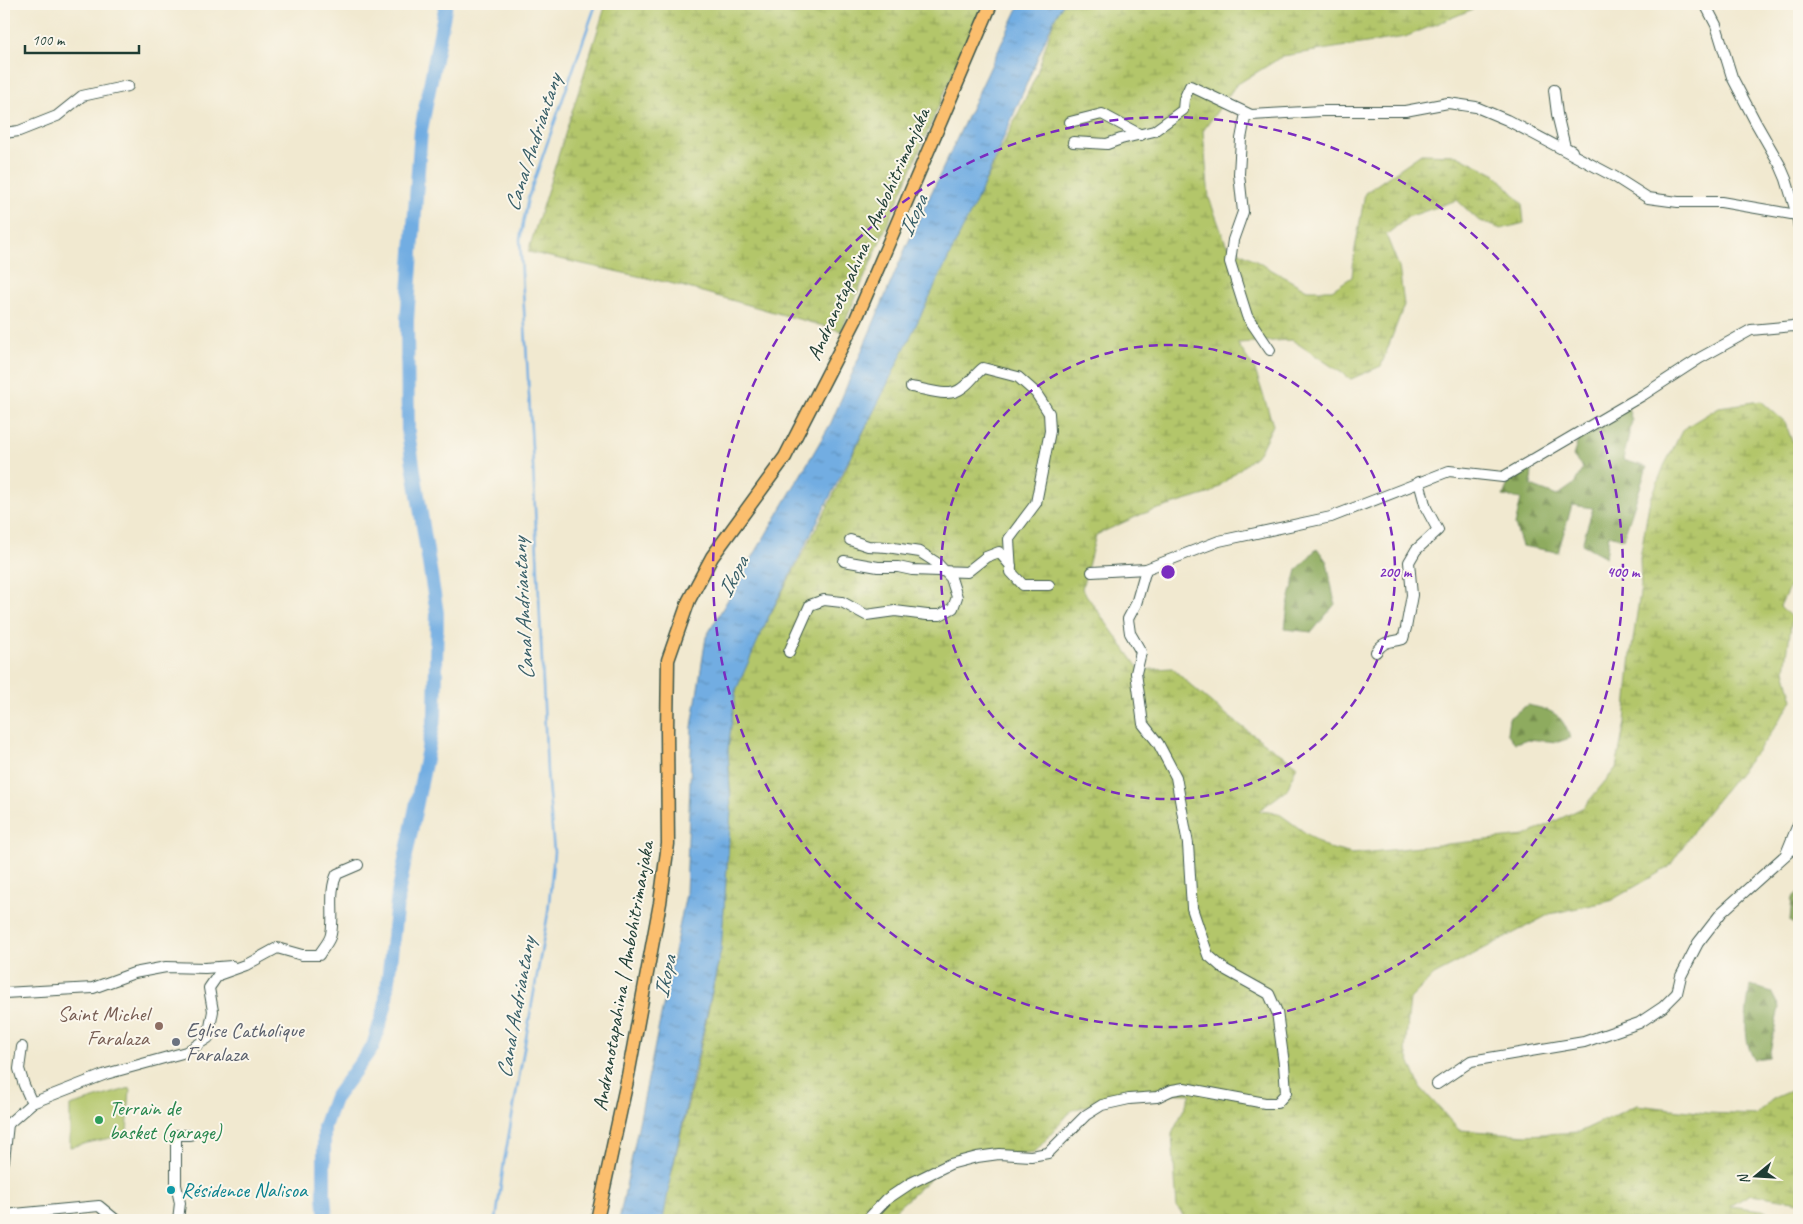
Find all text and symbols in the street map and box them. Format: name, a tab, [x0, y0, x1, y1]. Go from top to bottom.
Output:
scale bar	[25, 22, 139, 54]
text: 100 m	[32, 31, 66, 50]
water label: Canal Andriantany	[498, 68, 569, 215]
street label: Andranotapahina | Ambohitrimanjaka	[801, 102, 936, 364]
water label: Ikopa	[892, 189, 935, 241]
water label: Canal Andriantany	[505, 534, 541, 681]
water label: Ikopa	[711, 550, 756, 602]
centre of rings	[1159, 563, 1177, 581]
text: 200 m	[1379, 563, 1413, 582]
text: 400 m	[1607, 563, 1641, 582]
street label: Andranotapahina | Ambohitrimanjaka	[586, 837, 660, 1113]
water label: Canal Andriantany	[490, 932, 543, 1080]
water label: Ikopa	[647, 951, 684, 1001]
place label: Saint Michel Faralaza	[57, 1001, 152, 1051]
place label: Eglise Catholique Faralaza	[186, 1017, 306, 1067]
marker: Saint Michel Faralaza	[153, 1020, 165, 1032]
marker: Eglise Catholique Faralaza	[170, 1036, 182, 1048]
place label: Terrain de basket (garage)	[109, 1095, 223, 1145]
marker: Terrain de basket (garage)	[93, 1114, 105, 1126]
north arrow	[1730, 1152, 1780, 1202]
text: N	[1734, 1171, 1754, 1187]
place label: Résidence Nalisoa	[181, 1177, 309, 1203]
marker: Résidence Nalisoa	[165, 1184, 177, 1196]

